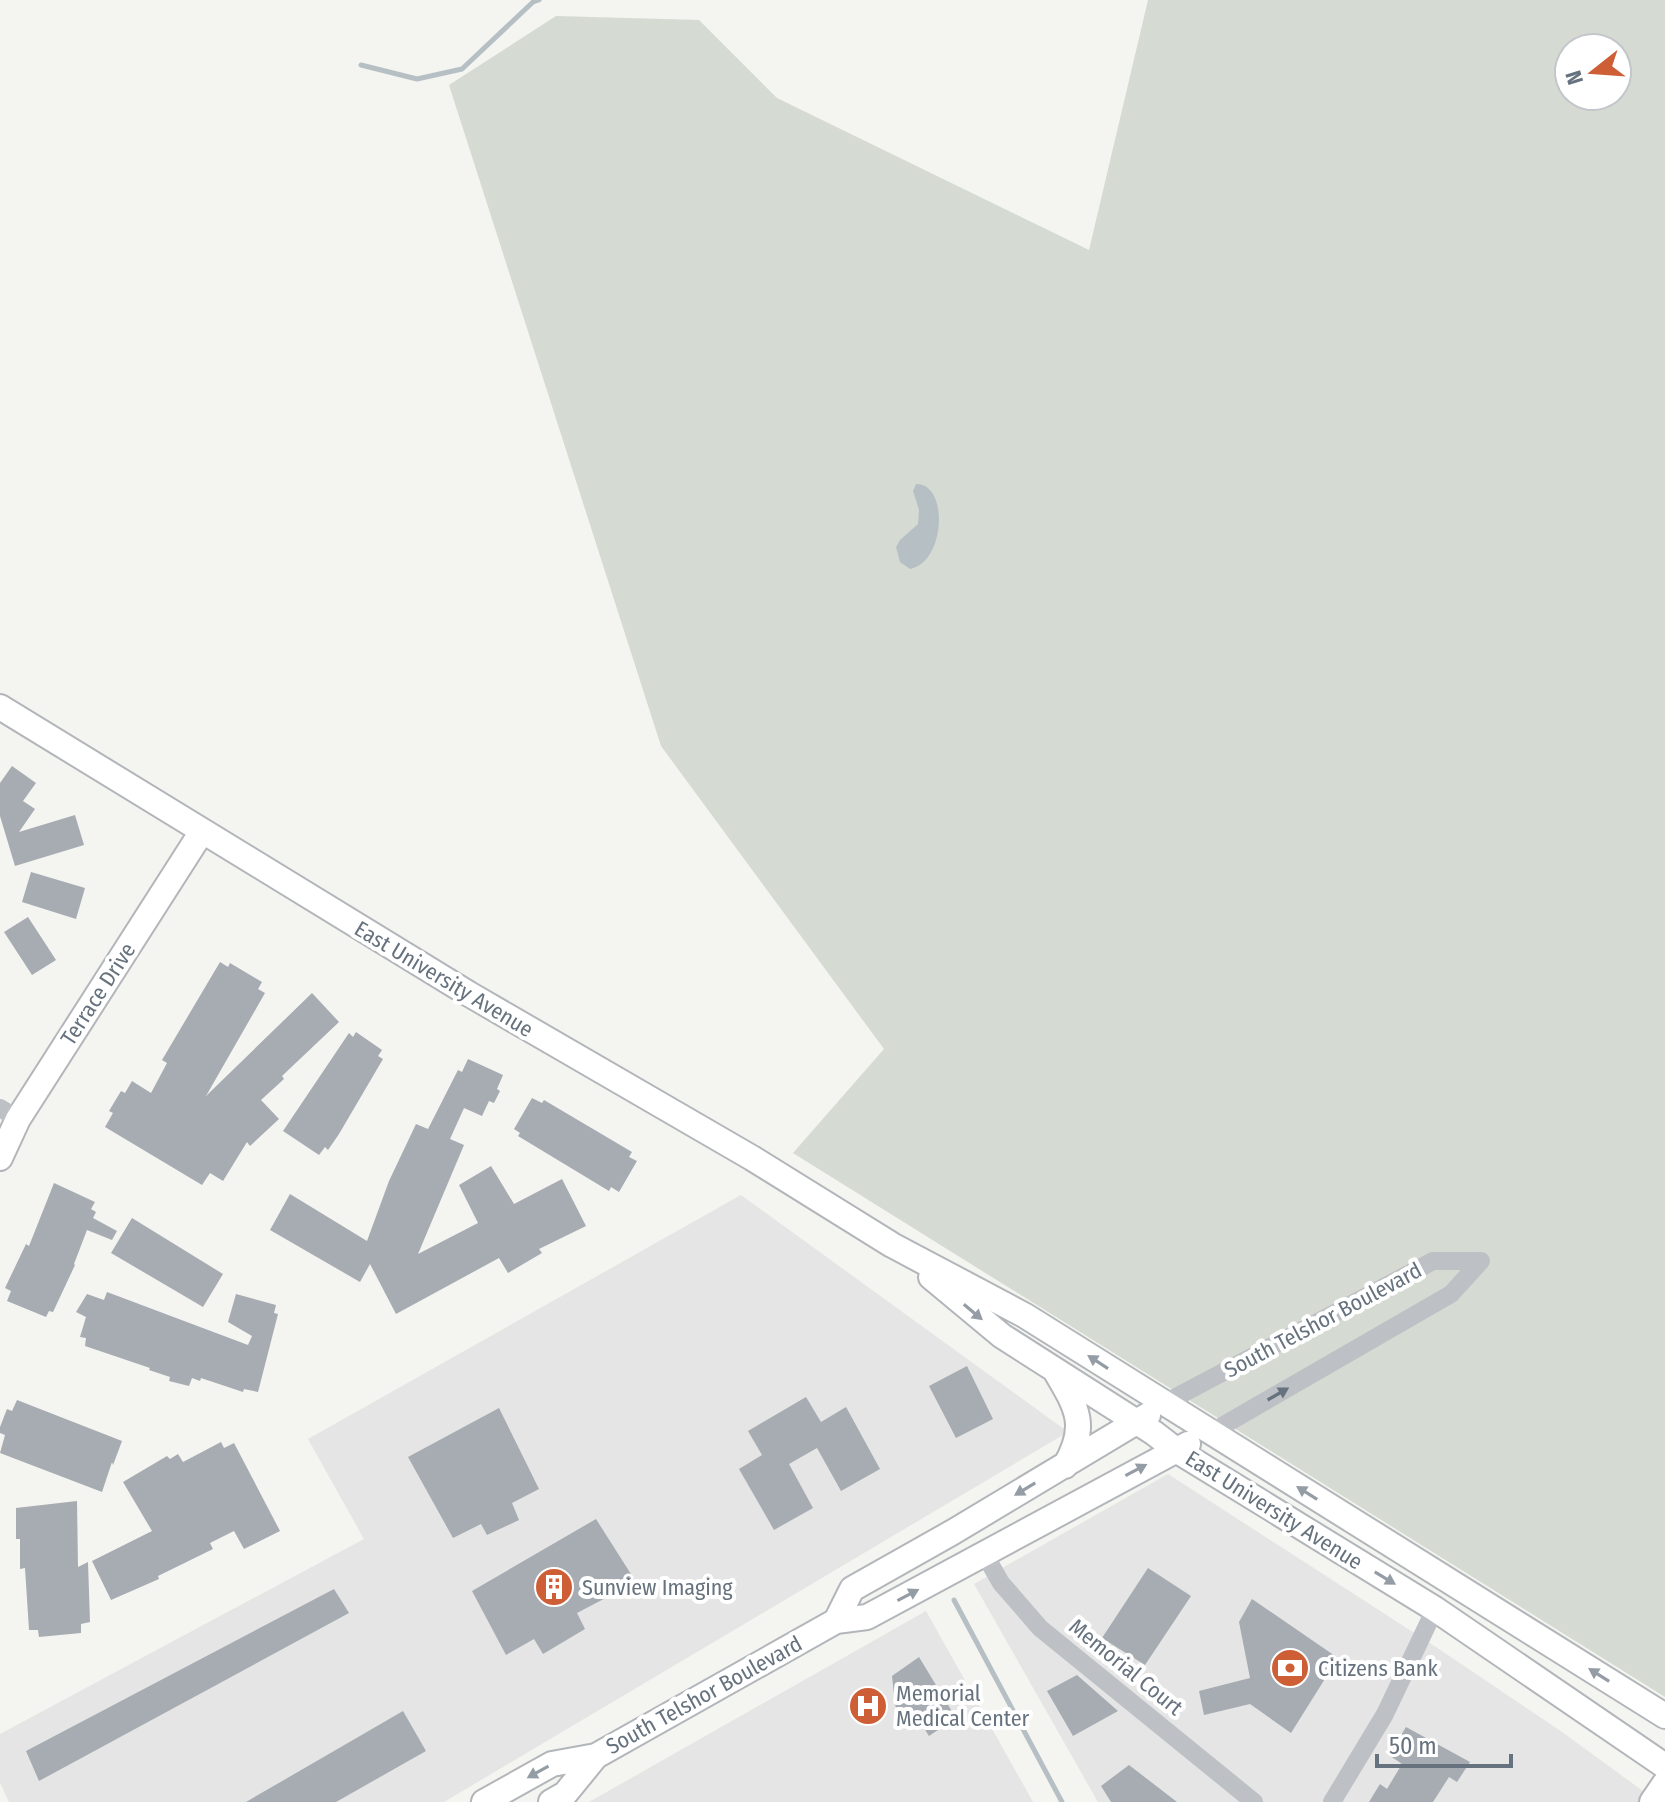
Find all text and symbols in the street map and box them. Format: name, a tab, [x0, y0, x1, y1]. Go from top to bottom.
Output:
north arrow	[1553, 32, 1633, 112]
text: N	[1560, 67, 1589, 88]
street label: East University Avenue	[350, 915, 538, 1043]
street label: Terrace Drive	[55, 938, 141, 1050]
street label: South Telshor Boulevard	[1220, 1257, 1426, 1383]
one-way arrow	[963, 1303, 983, 1320]
one-way arrow	[1087, 1355, 1108, 1370]
one-way arrow	[1267, 1387, 1289, 1401]
street label: East University Avenue	[1181, 1445, 1367, 1575]
one-way arrow	[1125, 1464, 1147, 1478]
one-way arrow	[1014, 1482, 1036, 1496]
one-way arrow	[1296, 1486, 1318, 1500]
building icon: Sunview Imaging	[533, 1566, 575, 1608]
one-way arrow	[1374, 1571, 1396, 1585]
place label: Sunview Imaging	[582, 1574, 733, 1601]
one-way arrow	[897, 1589, 919, 1603]
street label: Memorial Court	[1064, 1613, 1189, 1722]
street label: South Telshor Boulevard	[601, 1630, 807, 1760]
bank icon: Citizens Bank	[1269, 1647, 1311, 1689]
place label: Citizens Bank	[1318, 1655, 1438, 1682]
one-way arrow	[1588, 1668, 1610, 1682]
place label: Memorial Medical Center	[896, 1680, 1030, 1732]
hospital icon: Memorial Medical Center	[847, 1685, 889, 1727]
scale bar	[1377, 1718, 1511, 1768]
text: 50 m	[1389, 1732, 1437, 1760]
one-way arrow	[527, 1765, 549, 1779]

